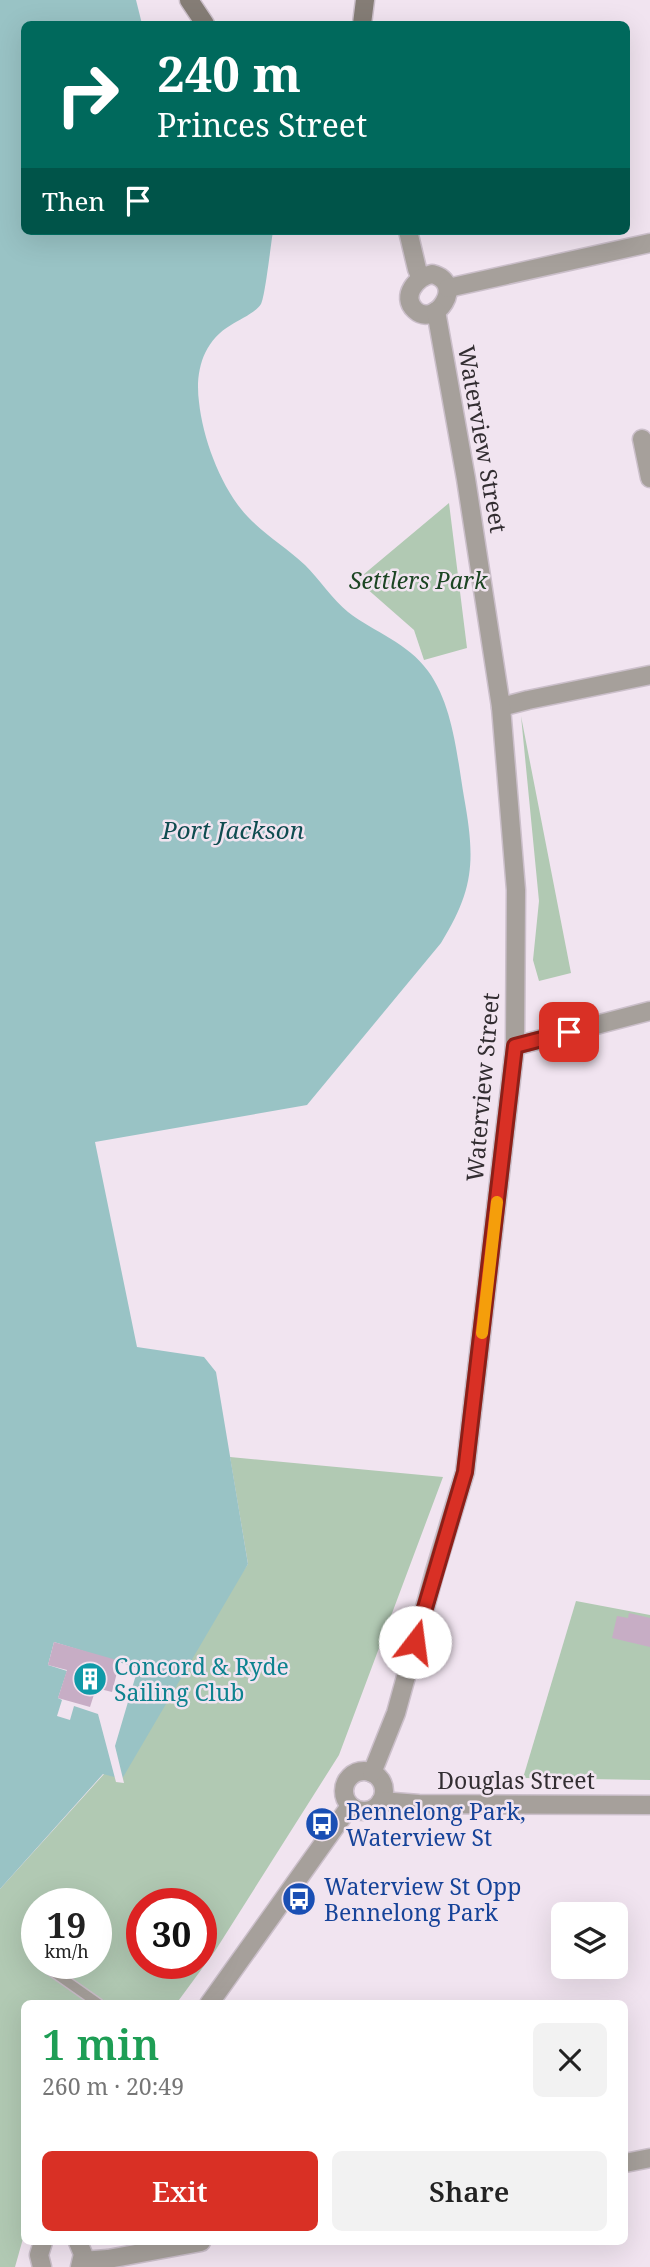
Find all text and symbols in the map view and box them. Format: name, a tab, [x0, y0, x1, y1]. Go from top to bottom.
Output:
text: 240 m	[157, 40, 301, 106]
icon: right	[42, 49, 133, 140]
text: Princes Street	[157, 103, 367, 146]
icon: arrive	[119, 182, 157, 220]
text: Then	[42, 183, 105, 219]
street label: Waterview Street	[451, 343, 515, 535]
park label: Settlers Park	[349, 564, 488, 596]
water label: Port Jackson	[161, 813, 304, 846]
street label: Waterview Street	[458, 991, 506, 1183]
pin	[539, 1002, 599, 1062]
icon: arrive	[550, 1013, 588, 1051]
position arrow	[378, 1605, 452, 1679]
place label: Concord & Ryde Sailing Club	[114, 1650, 289, 1708]
building icon: Concord & Ryde Sailing Club	[71, 1660, 109, 1698]
street label: Douglas Street	[437, 1764, 595, 1796]
place label: Bennelong Park, Waterview St	[346, 1795, 526, 1853]
bus stop icon: Bennelong Park, Waterview St	[303, 1805, 341, 1843]
place label: Waterview St Opp Bennelong Park	[324, 1870, 521, 1928]
bus stop icon: Waterview St Opp Bennelong Park	[280, 1880, 318, 1918]
speed limit sign: 30	[126, 1888, 217, 1979]
text: 19	[47, 1901, 86, 1948]
map controls	[551, 1902, 628, 1979]
button: layers	[551, 1902, 628, 1979]
text: km/h	[44, 1939, 89, 1963]
text: 1 min	[42, 2015, 159, 2072]
button: close	[533, 2023, 607, 2097]
text: 260 m · 20:49	[42, 2070, 184, 2102]
button: Exit	[42, 2151, 318, 2231]
button: Share	[332, 2151, 607, 2231]

